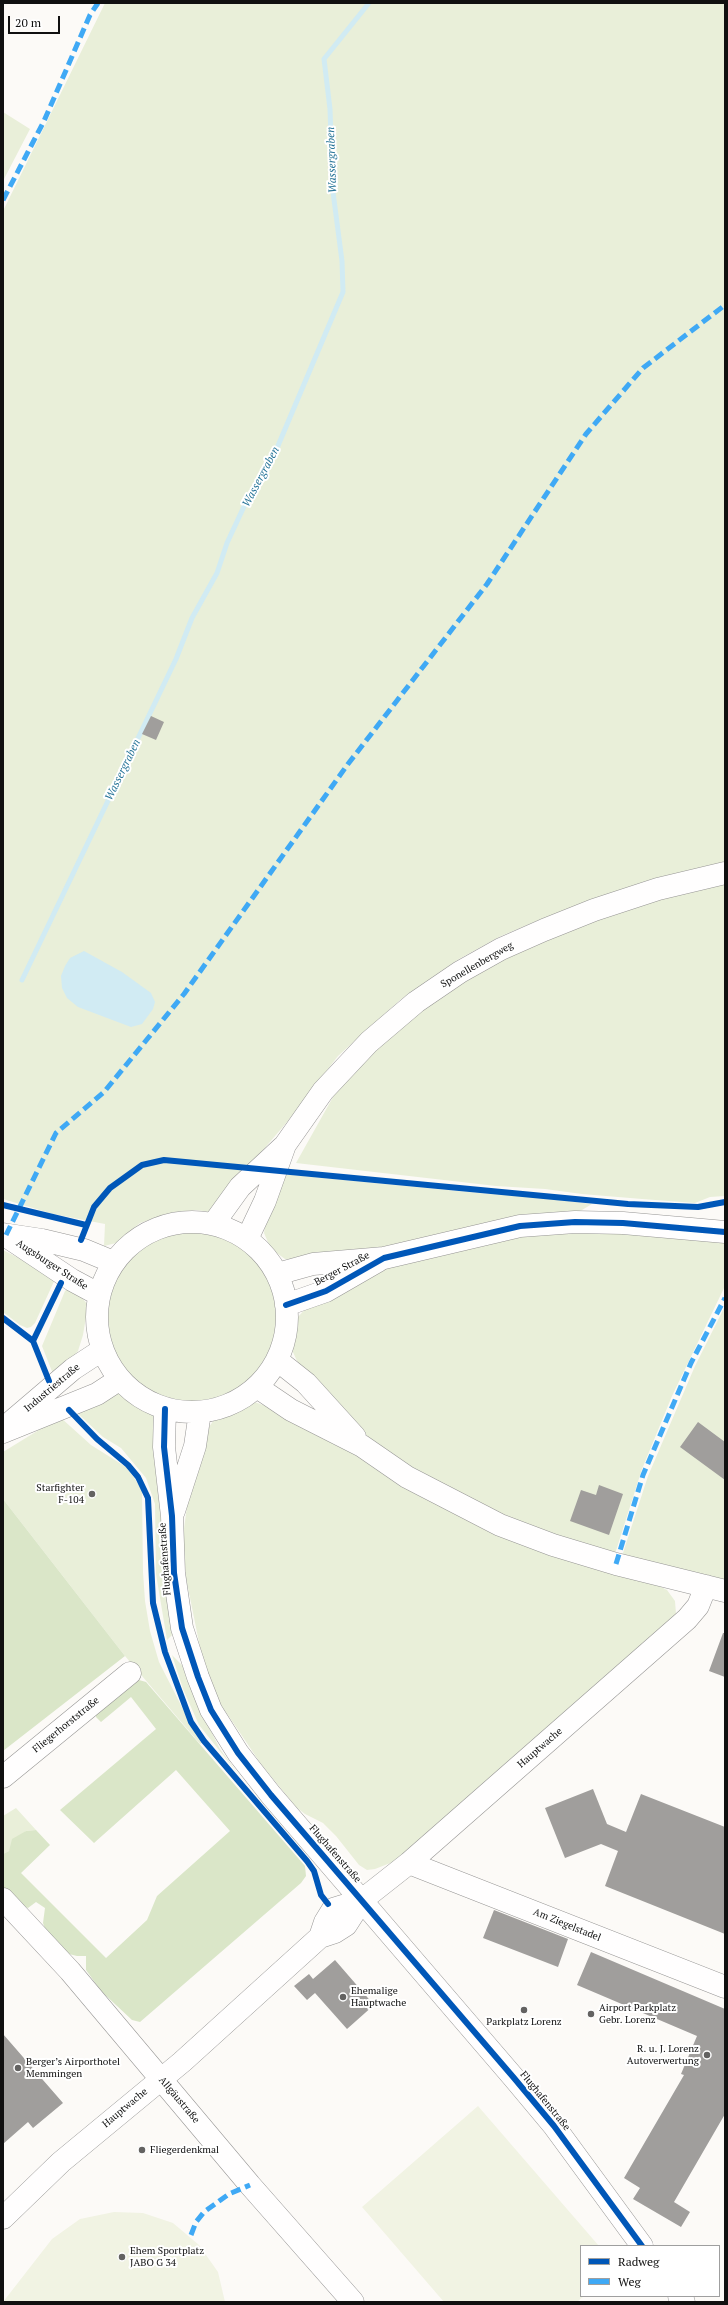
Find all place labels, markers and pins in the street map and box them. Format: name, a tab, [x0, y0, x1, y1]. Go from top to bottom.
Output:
place label: Starfighter F-104	[36, 1482, 84, 1506]
marker: Starfighter F-104	[87, 1489, 97, 1499]
place label: Ehemalige Hauptwache	[351, 1985, 406, 2008]
marker: Ehemalige Hauptwache	[338, 1992, 348, 2002]
place label: Airport Parkplatz Gebr. Lorenz	[599, 2002, 676, 2026]
marker: Parkplatz Lorenz	[519, 2005, 529, 2015]
marker: Airport Parkplatz Gebr. Lorenz	[586, 2009, 596, 2019]
place label: Parkplatz Lorenz	[486, 2016, 562, 2028]
place label: R. u. J. Lorenz Autoverwertung	[627, 2043, 699, 2066]
marker: R. u. J. Lorenz Autoverwertung	[702, 2050, 712, 2060]
place label: Berger’s Airporthotel Memmingen	[26, 2056, 120, 2080]
marker: Berger’s Airporthotel Memmingen	[13, 2063, 23, 2073]
place label: Fliegerdenkmal	[150, 2144, 219, 2156]
marker: Fliegerdenkmal	[137, 2145, 147, 2155]
place label: Ehem Sportplatz JABO G 34	[130, 2245, 204, 2268]
marker: Ehem Sportplatz JABO G 34	[117, 2252, 127, 2262]

